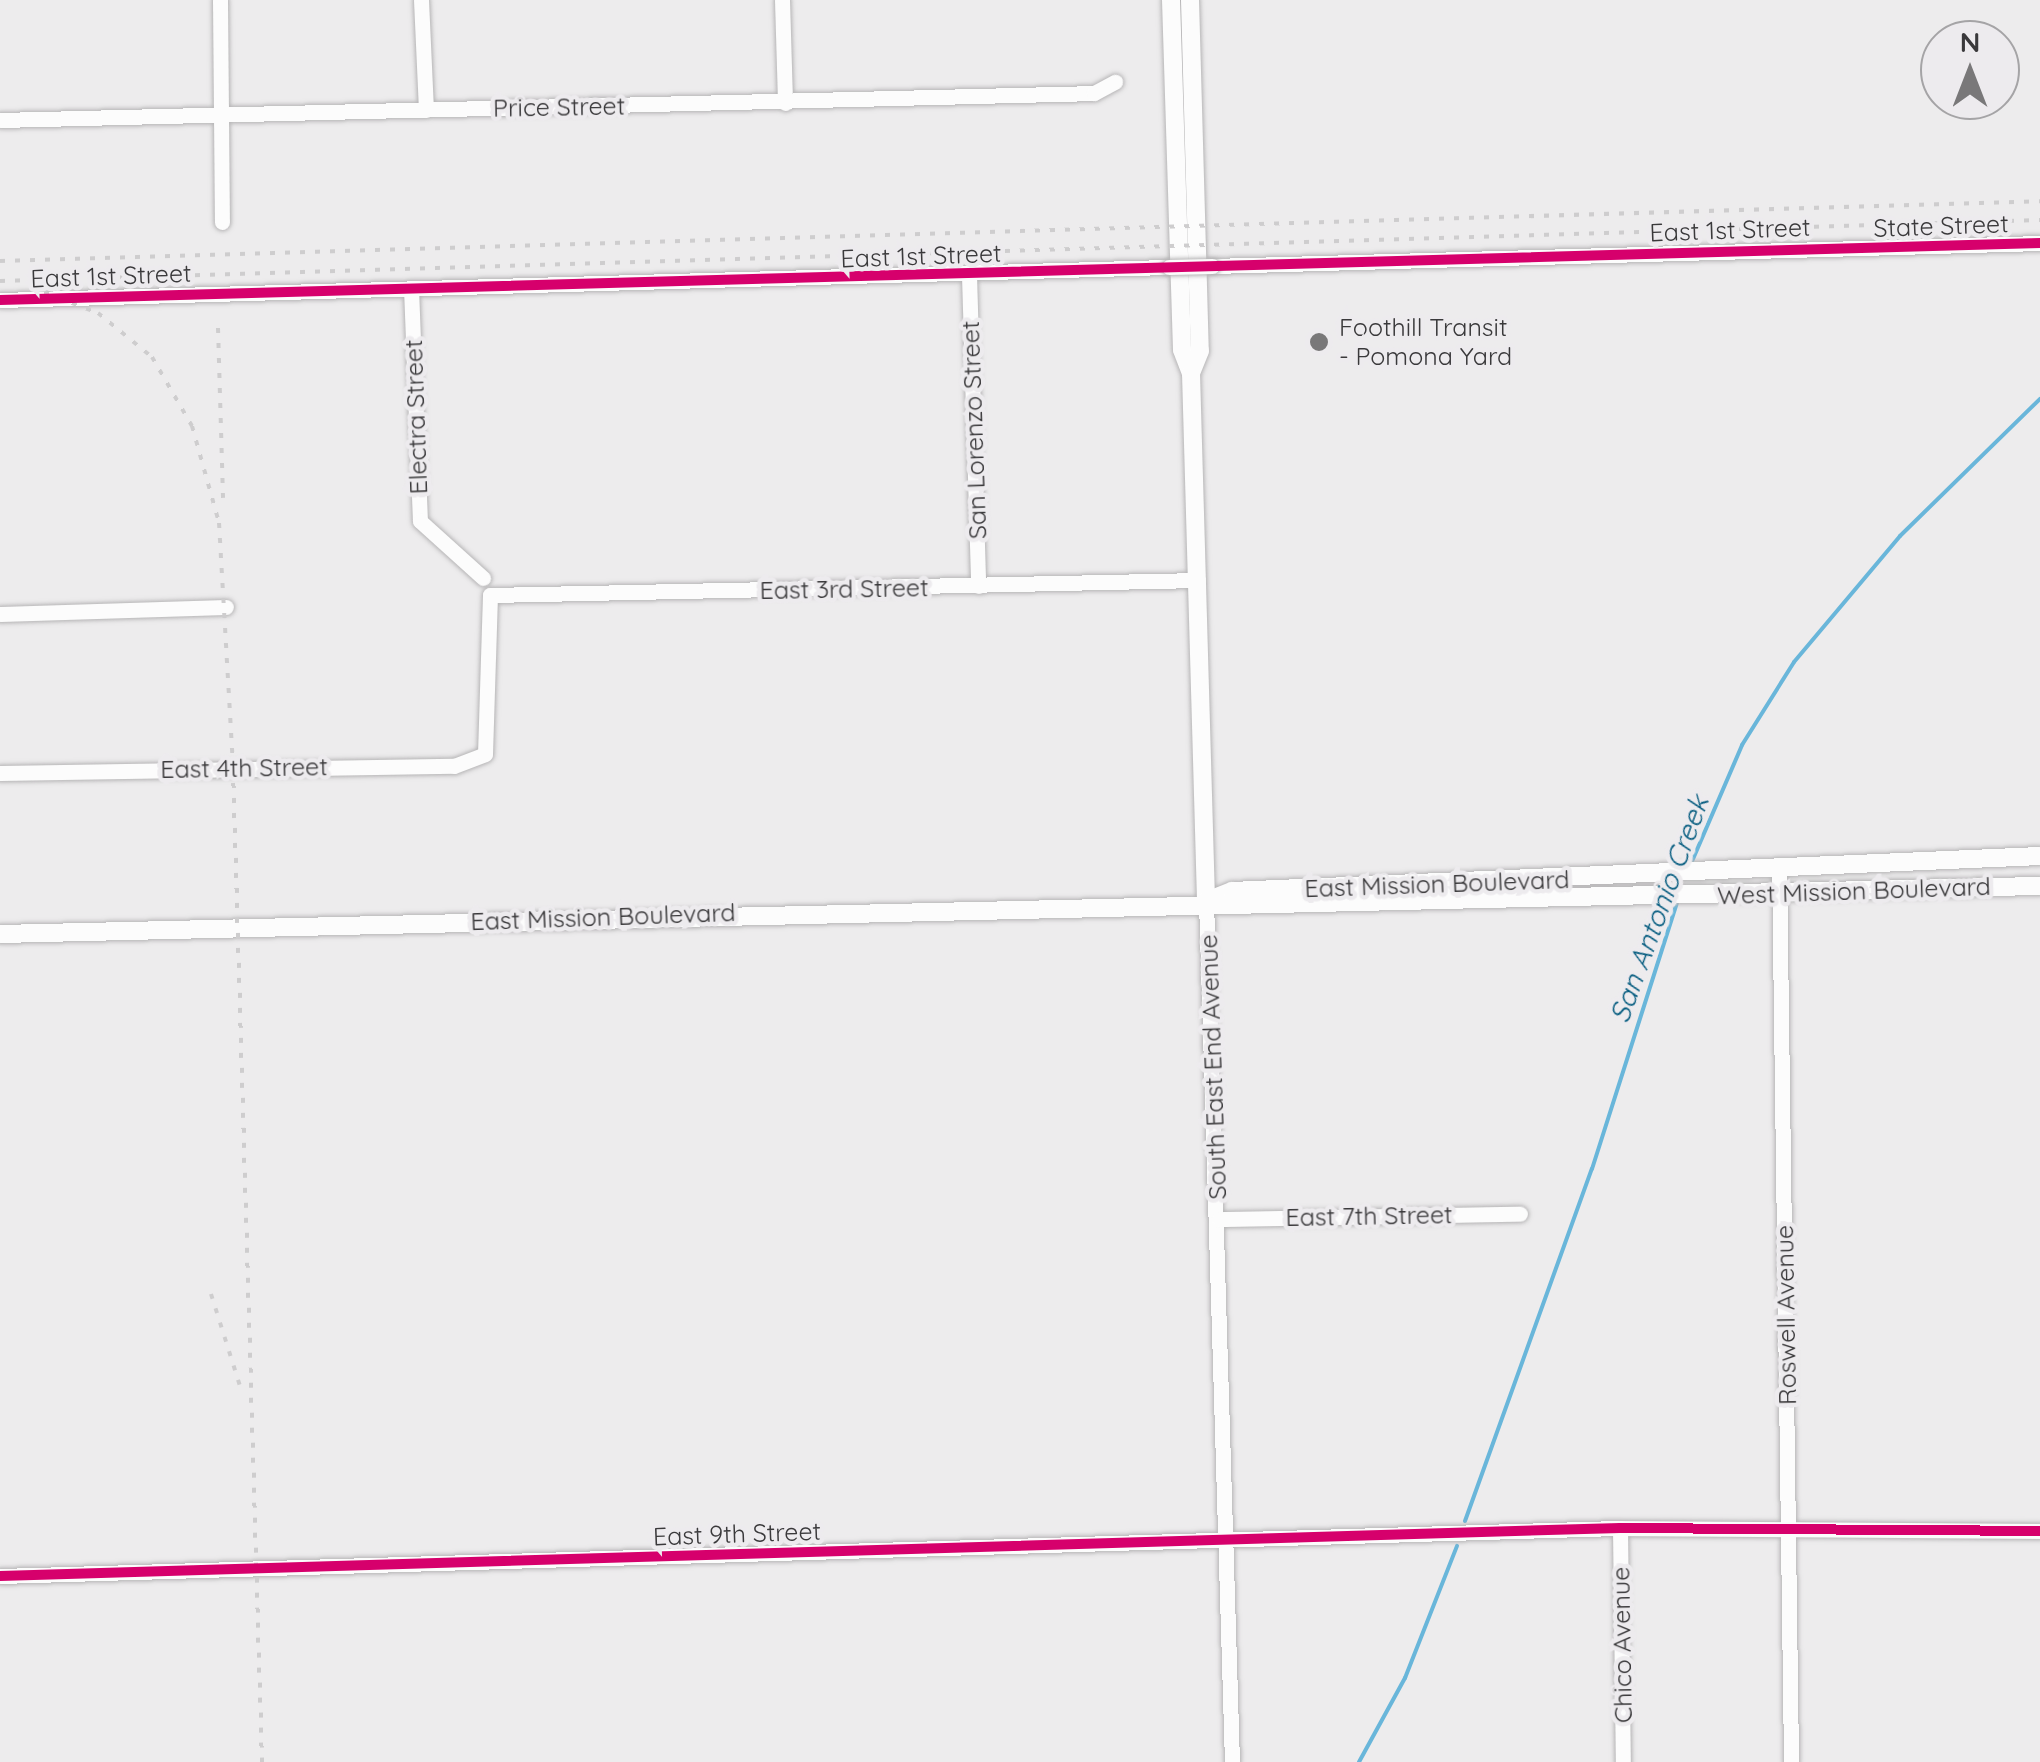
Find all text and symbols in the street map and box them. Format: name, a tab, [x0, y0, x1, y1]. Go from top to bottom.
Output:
north arrow	[1920, 20, 2020, 120]
text: N	[1960, 24, 1980, 59]
street label: Price Street	[493, 91, 625, 123]
street label: State Street	[1873, 209, 2009, 243]
street label: East 1st Street	[1649, 212, 1811, 248]
street label: East 1st Street	[840, 238, 1002, 274]
street label: East 1st Street	[30, 258, 192, 294]
place label: Foothill Transit - Pomona Yard	[1339, 313, 1512, 372]
street label: San Lorenzo Street	[955, 320, 993, 540]
marker: Foothill Transit - Pomona Yard	[1308, 331, 1330, 353]
street label: Electra Street	[398, 339, 434, 495]
street label: East 3rd Street	[759, 573, 929, 605]
street label: East 4th Street	[160, 752, 328, 784]
water label: San Antonio Creek	[1602, 791, 1716, 1027]
street label: East Mission Boulevard	[1304, 864, 1570, 904]
street label: West Mission Boulevard	[1717, 871, 1991, 911]
street label: East Mission Boulevard	[470, 897, 736, 937]
street label: South East End Avenue	[1193, 934, 1233, 1200]
street label: East 7th Street	[1285, 1200, 1453, 1232]
street label: Roswell Avenue	[1769, 1225, 1803, 1405]
street label: East 9th Street	[652, 1516, 822, 1552]
street label: Chico Avenue	[1606, 1567, 1638, 1723]

